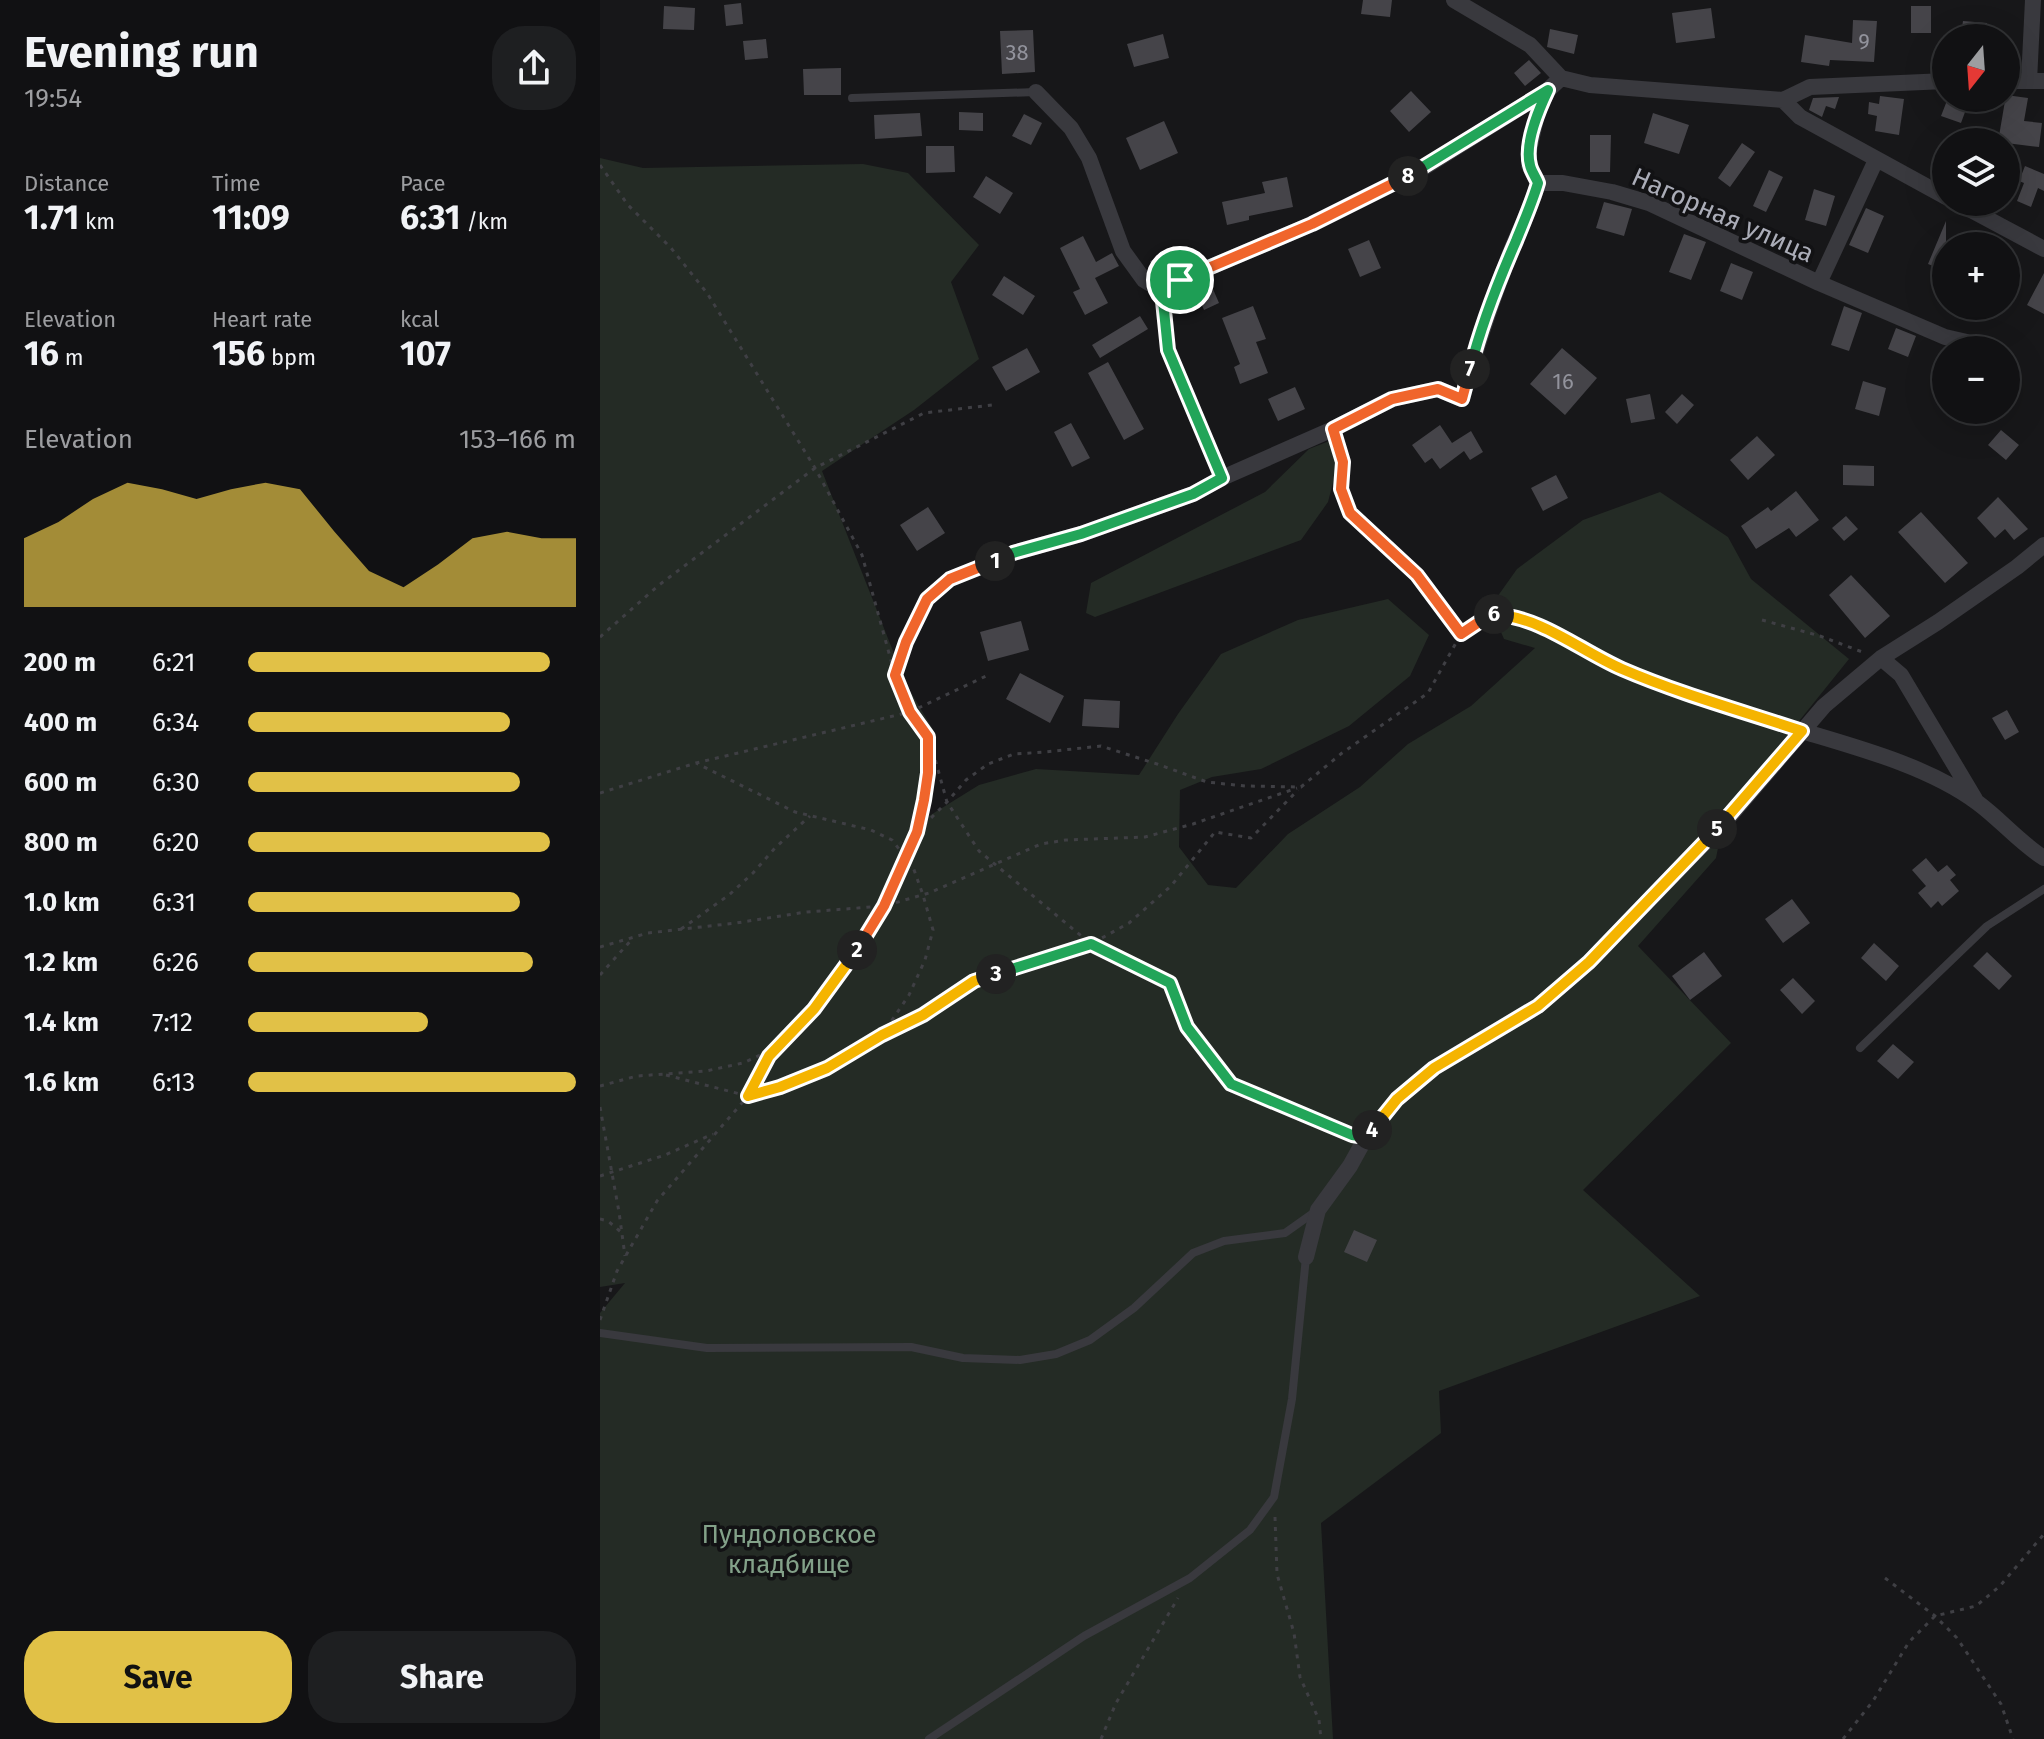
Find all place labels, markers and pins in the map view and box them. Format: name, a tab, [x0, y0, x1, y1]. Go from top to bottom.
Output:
pin: 8	[1388, 156, 1428, 196]
pin	[1146, 246, 1214, 314]
pin: 7	[1450, 349, 1490, 389]
pin: 1	[975, 541, 1015, 581]
pin: 6	[1474, 594, 1514, 634]
pin: 5	[1697, 809, 1737, 849]
pin: 2	[837, 930, 877, 970]
pin: 3	[976, 954, 1016, 994]
pin: 4	[1352, 1110, 1392, 1150]

